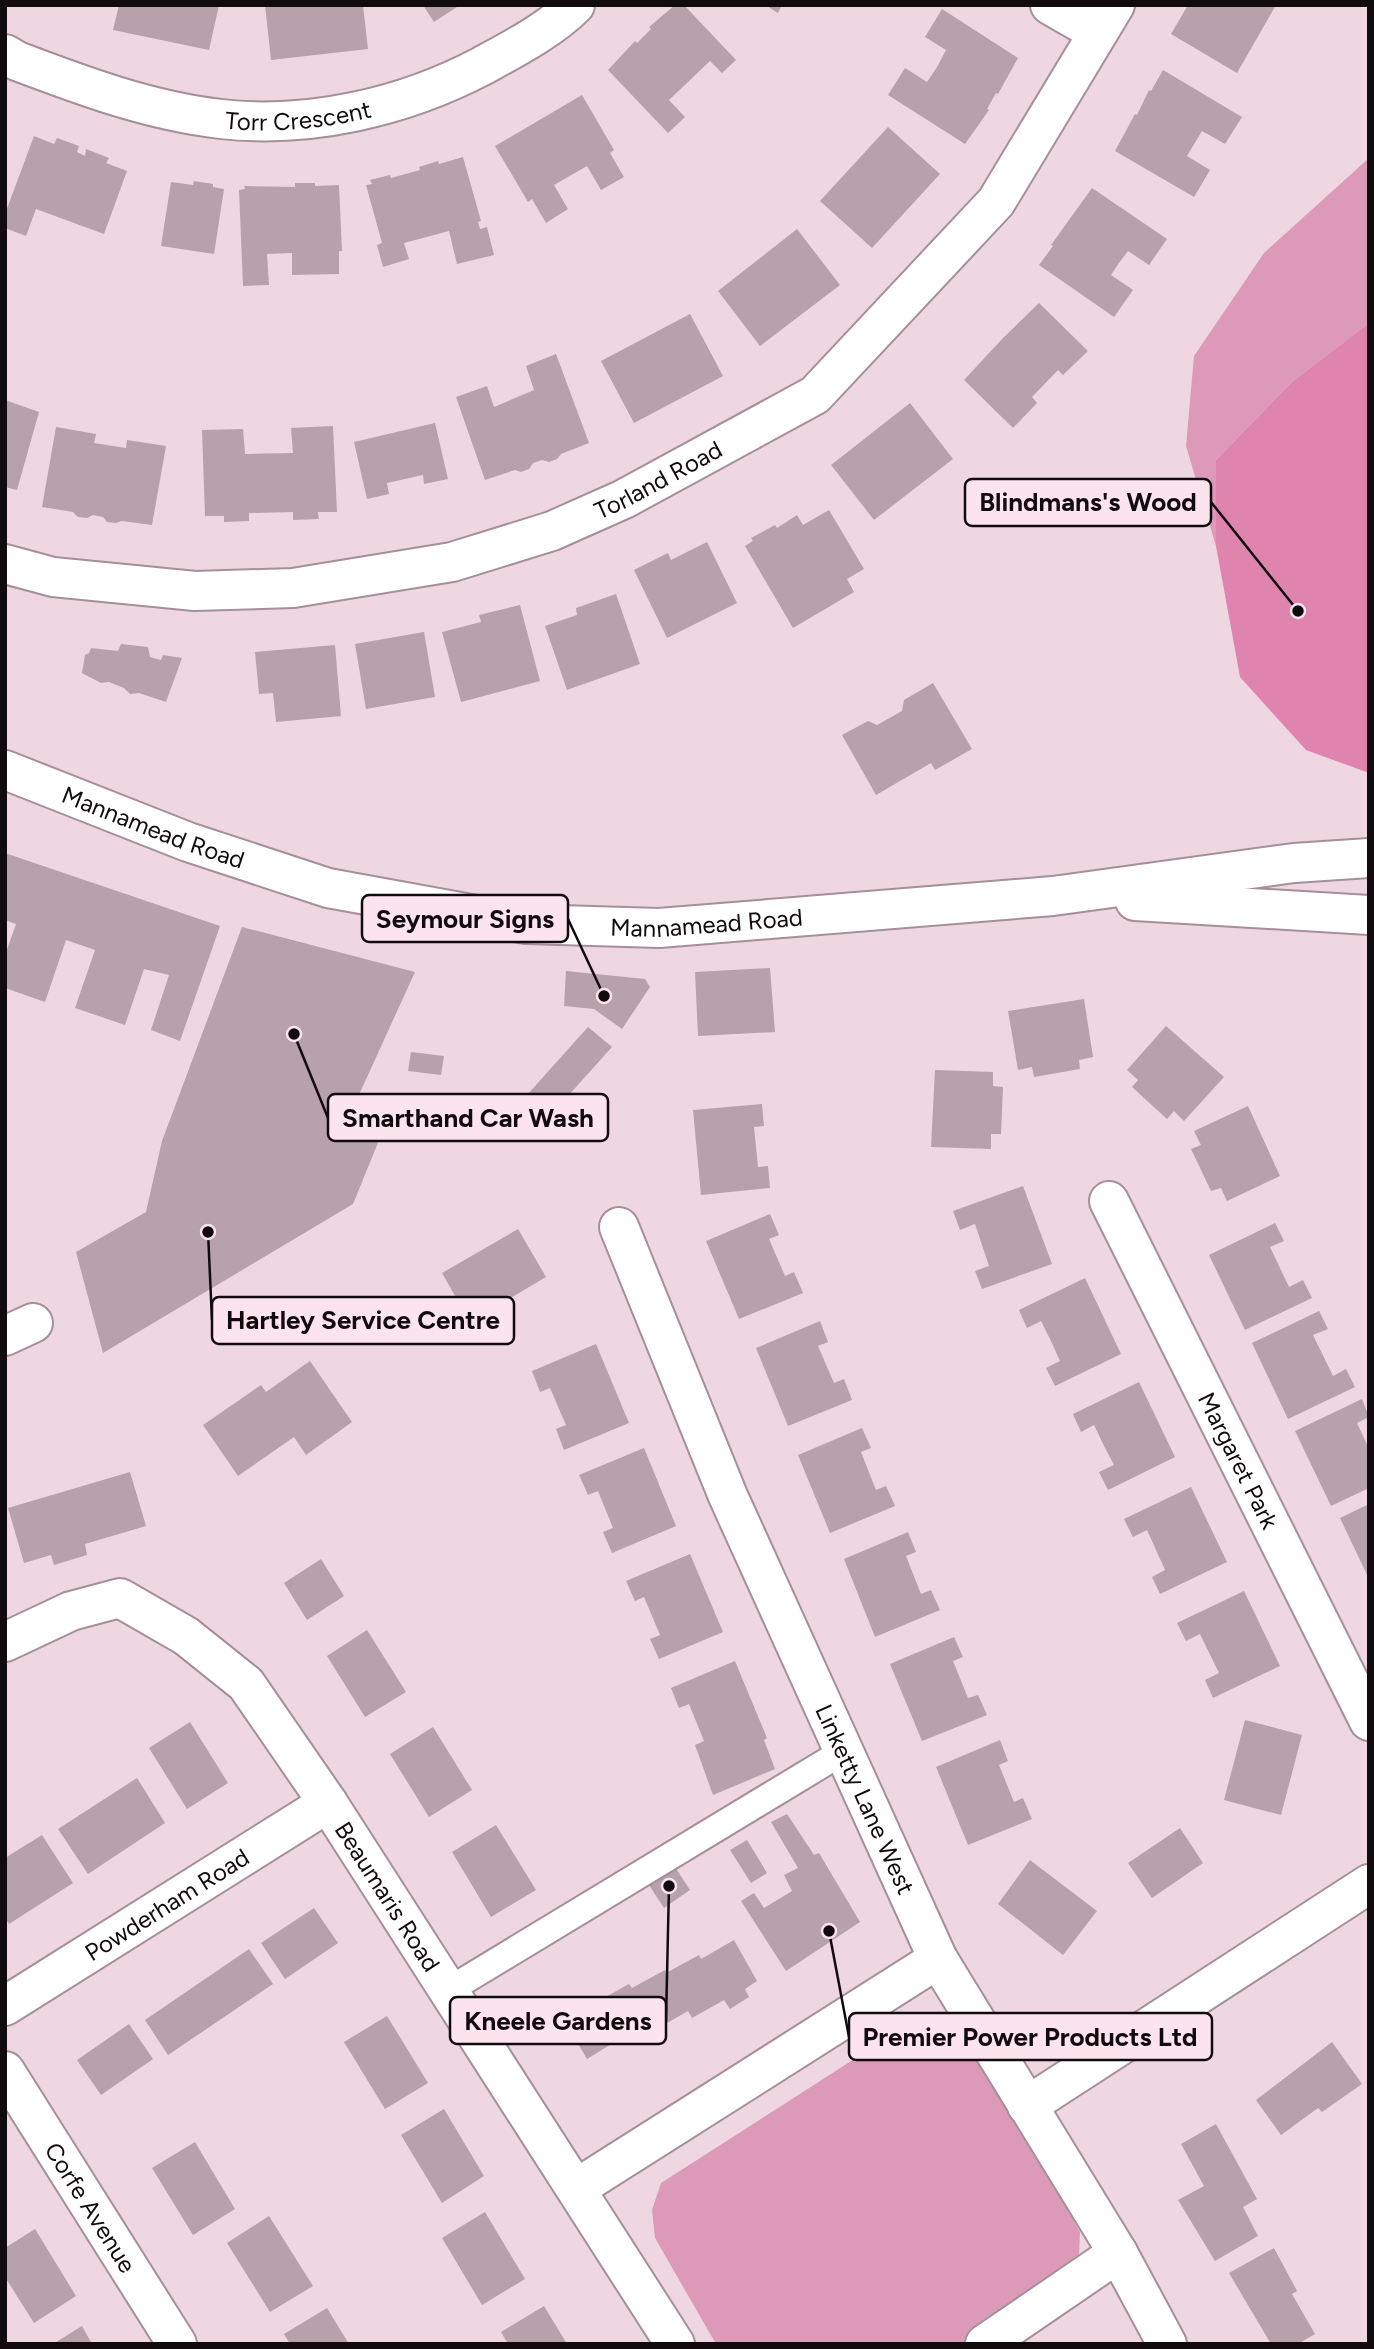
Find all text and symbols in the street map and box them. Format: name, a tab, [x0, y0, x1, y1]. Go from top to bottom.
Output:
street label: Torr Crescent	[224, 94, 374, 136]
street label: Torland Road	[590, 434, 727, 525]
callout: Blindmans's Wood	[965, 479, 1211, 526]
text: Blindmans's Wood	[979, 486, 1197, 518]
street label: Mannamead Road	[58, 779, 248, 874]
callout: Seymour Signs	[362, 895, 568, 942]
street label: Mannamead Road	[610, 902, 804, 943]
text: Seymour Signs	[376, 903, 554, 935]
callout: Smarthand Car Wash	[328, 1094, 608, 1141]
text: Smarthand Car Wash	[342, 1102, 594, 1134]
callout: Hartley Service Centre	[212, 1297, 514, 1344]
text: Hartley Service Centre	[226, 1304, 500, 1336]
street label: Margaret Park	[1192, 1387, 1285, 1534]
street label: Linketty Lane West	[810, 1700, 921, 1899]
street label: Beaumaris Road	[329, 1816, 447, 1977]
street label: Powderham Road	[79, 1842, 254, 1967]
callout: Kneele Gardens	[450, 1997, 666, 2044]
text: Kneele Gardens	[464, 2005, 652, 2037]
callout: Premier Power Products Ltd	[849, 2013, 1212, 2060]
text: Premier Power Products Ltd	[863, 2021, 1197, 2053]
street label: Corfe Avenue	[39, 2137, 143, 2278]

